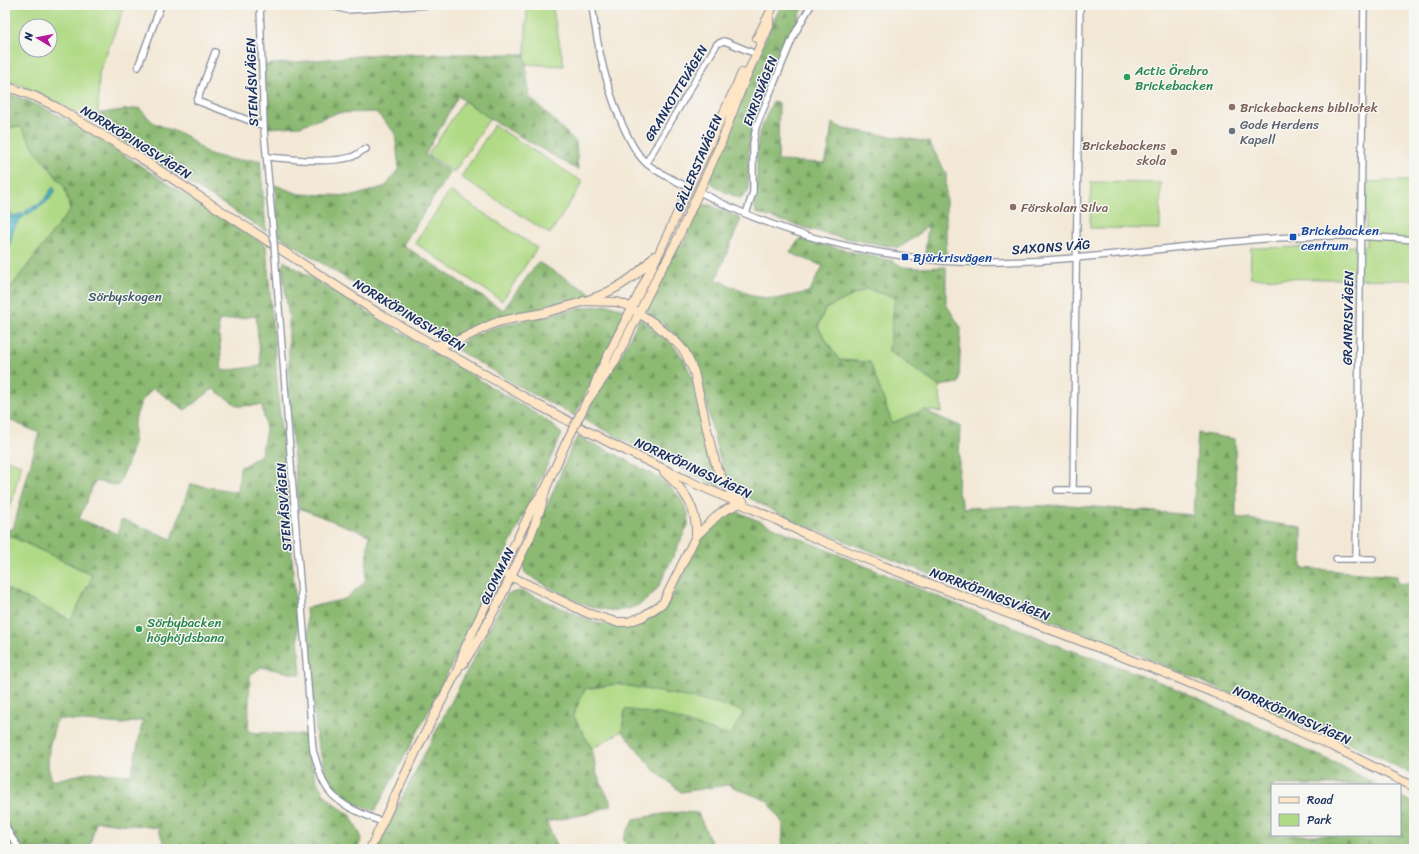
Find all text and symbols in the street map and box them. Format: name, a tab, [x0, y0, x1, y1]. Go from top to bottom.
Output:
north arrow	[18, 18, 58, 58]
text: N	[18, 31, 39, 43]
street label: STENÅSVÄGEN	[239, 37, 265, 127]
street label: GRANKOTTEVÄGEN	[638, 40, 714, 146]
street label: ENRISVÄGEN	[736, 52, 784, 130]
place label: Actic Örebro Brickebacken	[1134, 59, 1213, 97]
marker: Actic Örebro Brickebacken	[1122, 72, 1132, 82]
place label: Brickebackens bibliotek	[1240, 96, 1378, 119]
street label: NORRKÖPINGSVÄGEN	[76, 99, 196, 185]
marker: Brickebackens bibliotek	[1227, 102, 1237, 112]
street label: GÄLLERSTAVÄGEN	[667, 111, 729, 215]
place label: Gode Herdens Kapell	[1240, 113, 1319, 151]
marker: Gode Herdens Kapell	[1227, 126, 1237, 136]
place label: Brickebackens skola	[1082, 134, 1166, 172]
marker: Brickebackens skola	[1169, 147, 1179, 157]
place label: Förskolan Silva	[1021, 196, 1109, 219]
marker: Förskolan Silva	[1008, 202, 1018, 212]
place label: Brickebacken centrum	[1301, 219, 1379, 257]
marker: Brickebacken centrum	[1288, 232, 1298, 242]
street label: SAXONS VÄG	[1011, 233, 1091, 261]
place label: Björkrisvägen	[913, 246, 992, 269]
marker: Björkrisvägen	[900, 252, 910, 262]
street label: GRANRISVÄGEN	[1336, 271, 1360, 365]
street label: NORRKÖPINGSVÄGEN	[349, 272, 469, 358]
park label: Sörbyskogen	[88, 285, 162, 308]
street label: NORRKÖPINGSVÄGEN	[631, 431, 755, 505]
street label: STENÅSVÄGEN	[269, 462, 299, 552]
street label: GLOMMAN	[473, 543, 521, 609]
street label: NORRKÖPINGSVÄGEN	[927, 560, 1053, 628]
place label: Sörbybacken höghöjdsbana	[146, 611, 224, 649]
marker: Sörbybacken höghöjdsbana	[134, 624, 144, 634]
street label: NORRKÖPINGSVÄGEN	[1229, 679, 1355, 751]
legend	[1271, 784, 1401, 836]
text: Road	[1307, 789, 1334, 811]
text: Park	[1307, 809, 1332, 831]

